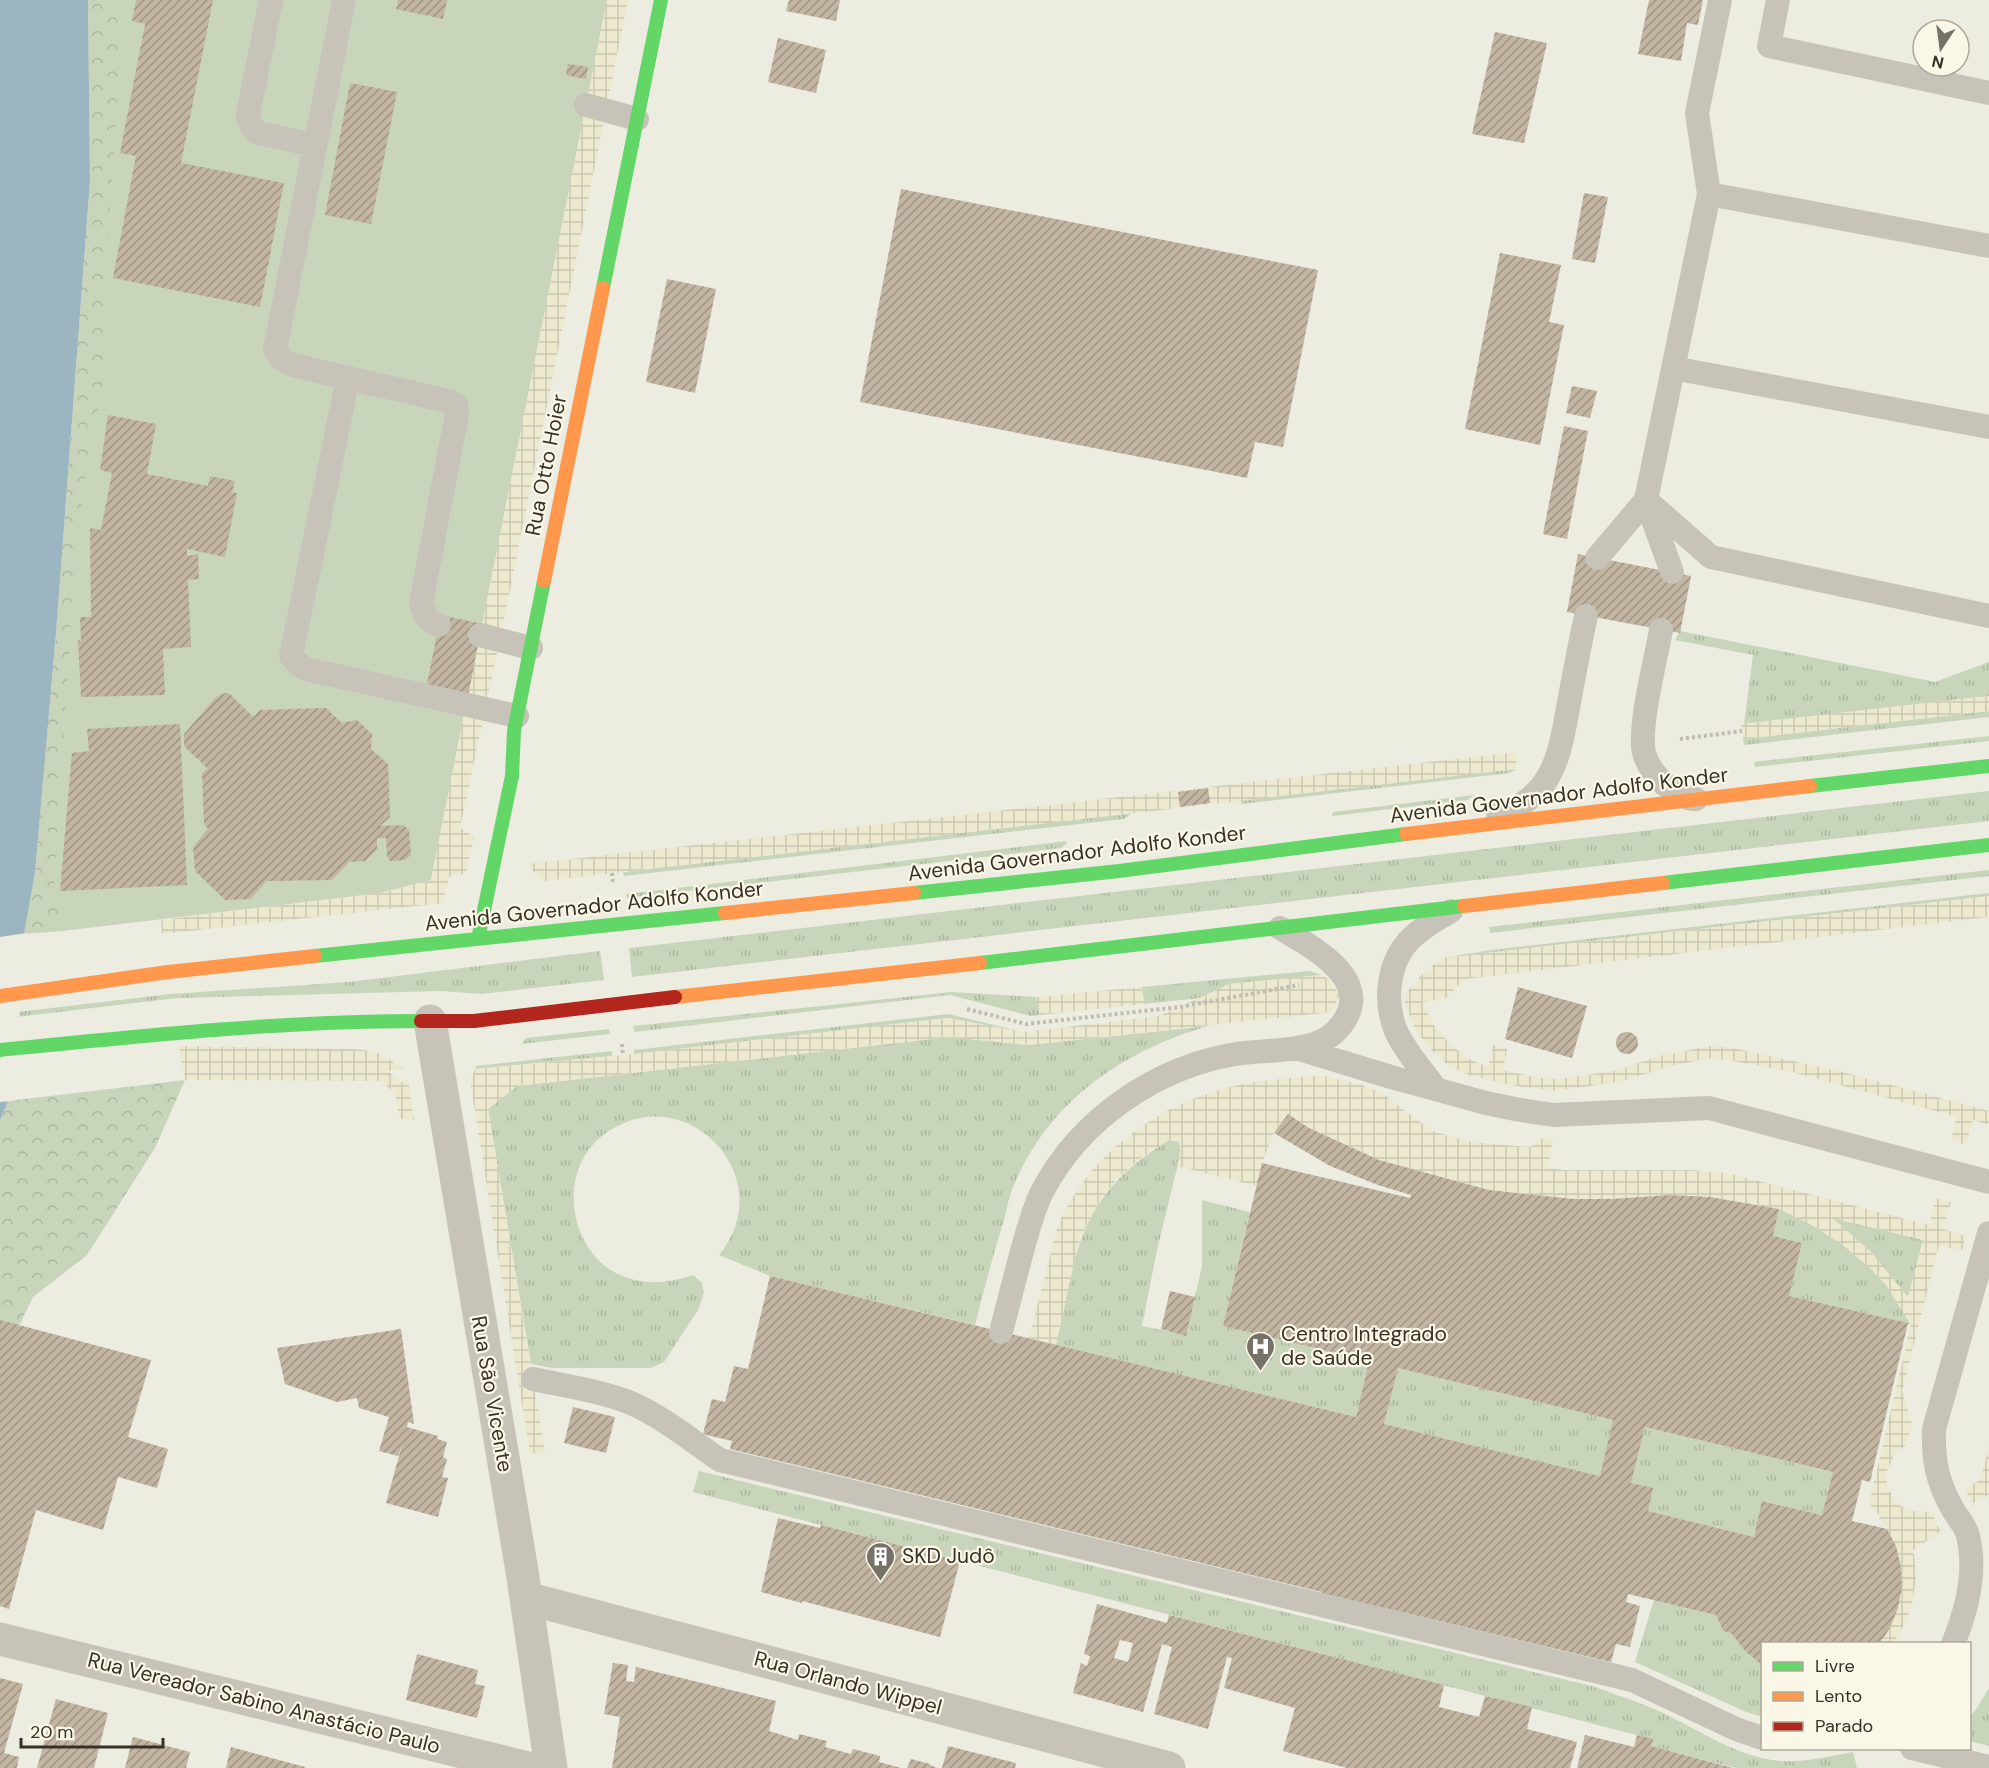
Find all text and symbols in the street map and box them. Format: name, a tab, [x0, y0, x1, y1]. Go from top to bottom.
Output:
north arrow	[1911, 18, 1971, 78]
text: N	[1930, 51, 1946, 74]
street label: Rua Otto Hoier	[519, 392, 573, 538]
street label: Avenida Governador Adolfo Konder	[1388, 760, 1730, 830]
street label: Avenida Governador Adolfo Konder	[906, 818, 1248, 888]
street label: Avenida Governador Adolfo Konder	[423, 874, 765, 938]
street label: Rua São Vicente	[464, 1314, 520, 1474]
place label: Centro Integrado de Saúde	[1281, 1320, 1447, 1372]
hospital icon: Centro Integrado de Saúde	[1244, 1330, 1276, 1372]
building icon: SKD Judô	[865, 1540, 897, 1582]
place label: SKD Judô	[902, 1542, 995, 1570]
legend	[1761, 1642, 1971, 1750]
street label: Rua Orlando Wippel	[751, 1644, 945, 1722]
street label: Rua Vereador Sabino Anastácio Paulo	[85, 1646, 443, 1760]
text: Livre	[1815, 1654, 1855, 1678]
text: Lento	[1815, 1684, 1862, 1708]
scale bar	[21, 1711, 164, 1749]
text: Parado	[1815, 1714, 1873, 1738]
text: 20 m	[30, 1720, 73, 1744]

